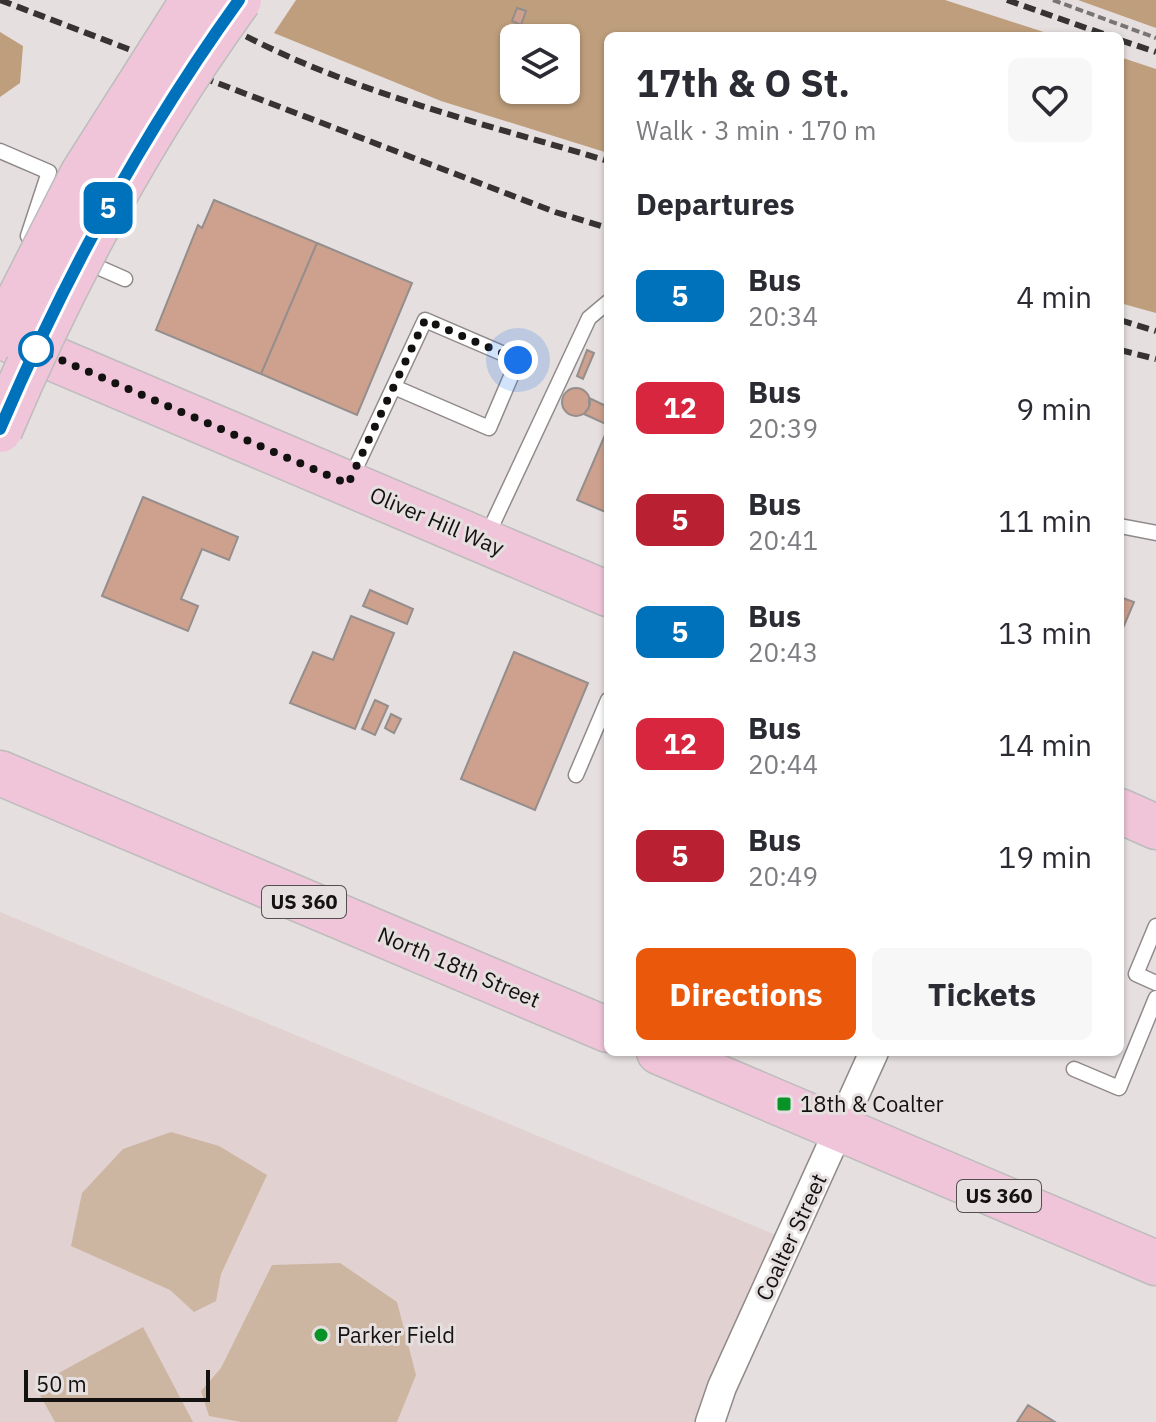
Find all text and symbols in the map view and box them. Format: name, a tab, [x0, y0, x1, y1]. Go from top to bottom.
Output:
map controls	[500, 24, 580, 104]
button: layers	[500, 24, 580, 104]
text: 17th & O St.	[636, 58, 850, 107]
button: heart	[1008, 58, 1092, 142]
text: Walk · 3 min · 170 m	[636, 113, 876, 147]
line badge: 5	[82, 182, 134, 234]
text: Departures	[636, 184, 795, 223]
text: 5	[100, 189, 116, 226]
text: Bus	[748, 260, 801, 299]
text: 5	[672, 277, 688, 314]
text: 4 min	[1016, 277, 1092, 316]
text: 20:34	[748, 299, 818, 333]
unlabelled marker	[19, 332, 53, 366]
your location	[498, 340, 538, 380]
text: Bus	[748, 372, 801, 411]
text: 12	[663, 389, 697, 426]
text: 9 min	[1016, 389, 1092, 428]
text: 20:39	[748, 411, 818, 445]
street label: Oliver Hill Way	[366, 479, 509, 562]
text: Bus	[748, 484, 801, 523]
text: 5	[672, 501, 688, 538]
text: 11 min	[998, 501, 1092, 540]
text: 20:41	[748, 523, 818, 557]
text: Bus	[748, 596, 801, 635]
text: 5	[672, 613, 688, 650]
text: 13 min	[998, 613, 1092, 652]
text: 20:43	[748, 635, 818, 669]
text: Bus	[748, 708, 801, 747]
text: 12	[663, 725, 697, 762]
text: 14 min	[998, 725, 1092, 764]
text: 20:44	[748, 747, 818, 781]
text: Bus	[748, 820, 801, 859]
text: 5	[672, 837, 688, 874]
text: 19 min	[998, 837, 1092, 876]
text: 20:49	[748, 859, 818, 893]
road number: US 360	[262, 886, 346, 918]
street label: North 18th Street	[374, 919, 545, 1014]
button: Directions	[636, 948, 856, 1040]
button: Tickets	[872, 948, 1092, 1040]
place label: 18th & Coalter	[800, 1089, 944, 1118]
marker: 18th & Coalter	[775, 1095, 793, 1113]
street label: Coalter Street	[748, 1169, 833, 1305]
road number: US 360	[957, 1180, 1041, 1212]
place label: Parker Field	[337, 1320, 455, 1349]
marker: Parker Field	[312, 1326, 330, 1344]
scale bar	[24, 1366, 210, 1402]
text: 50 m	[36, 1369, 87, 1398]

